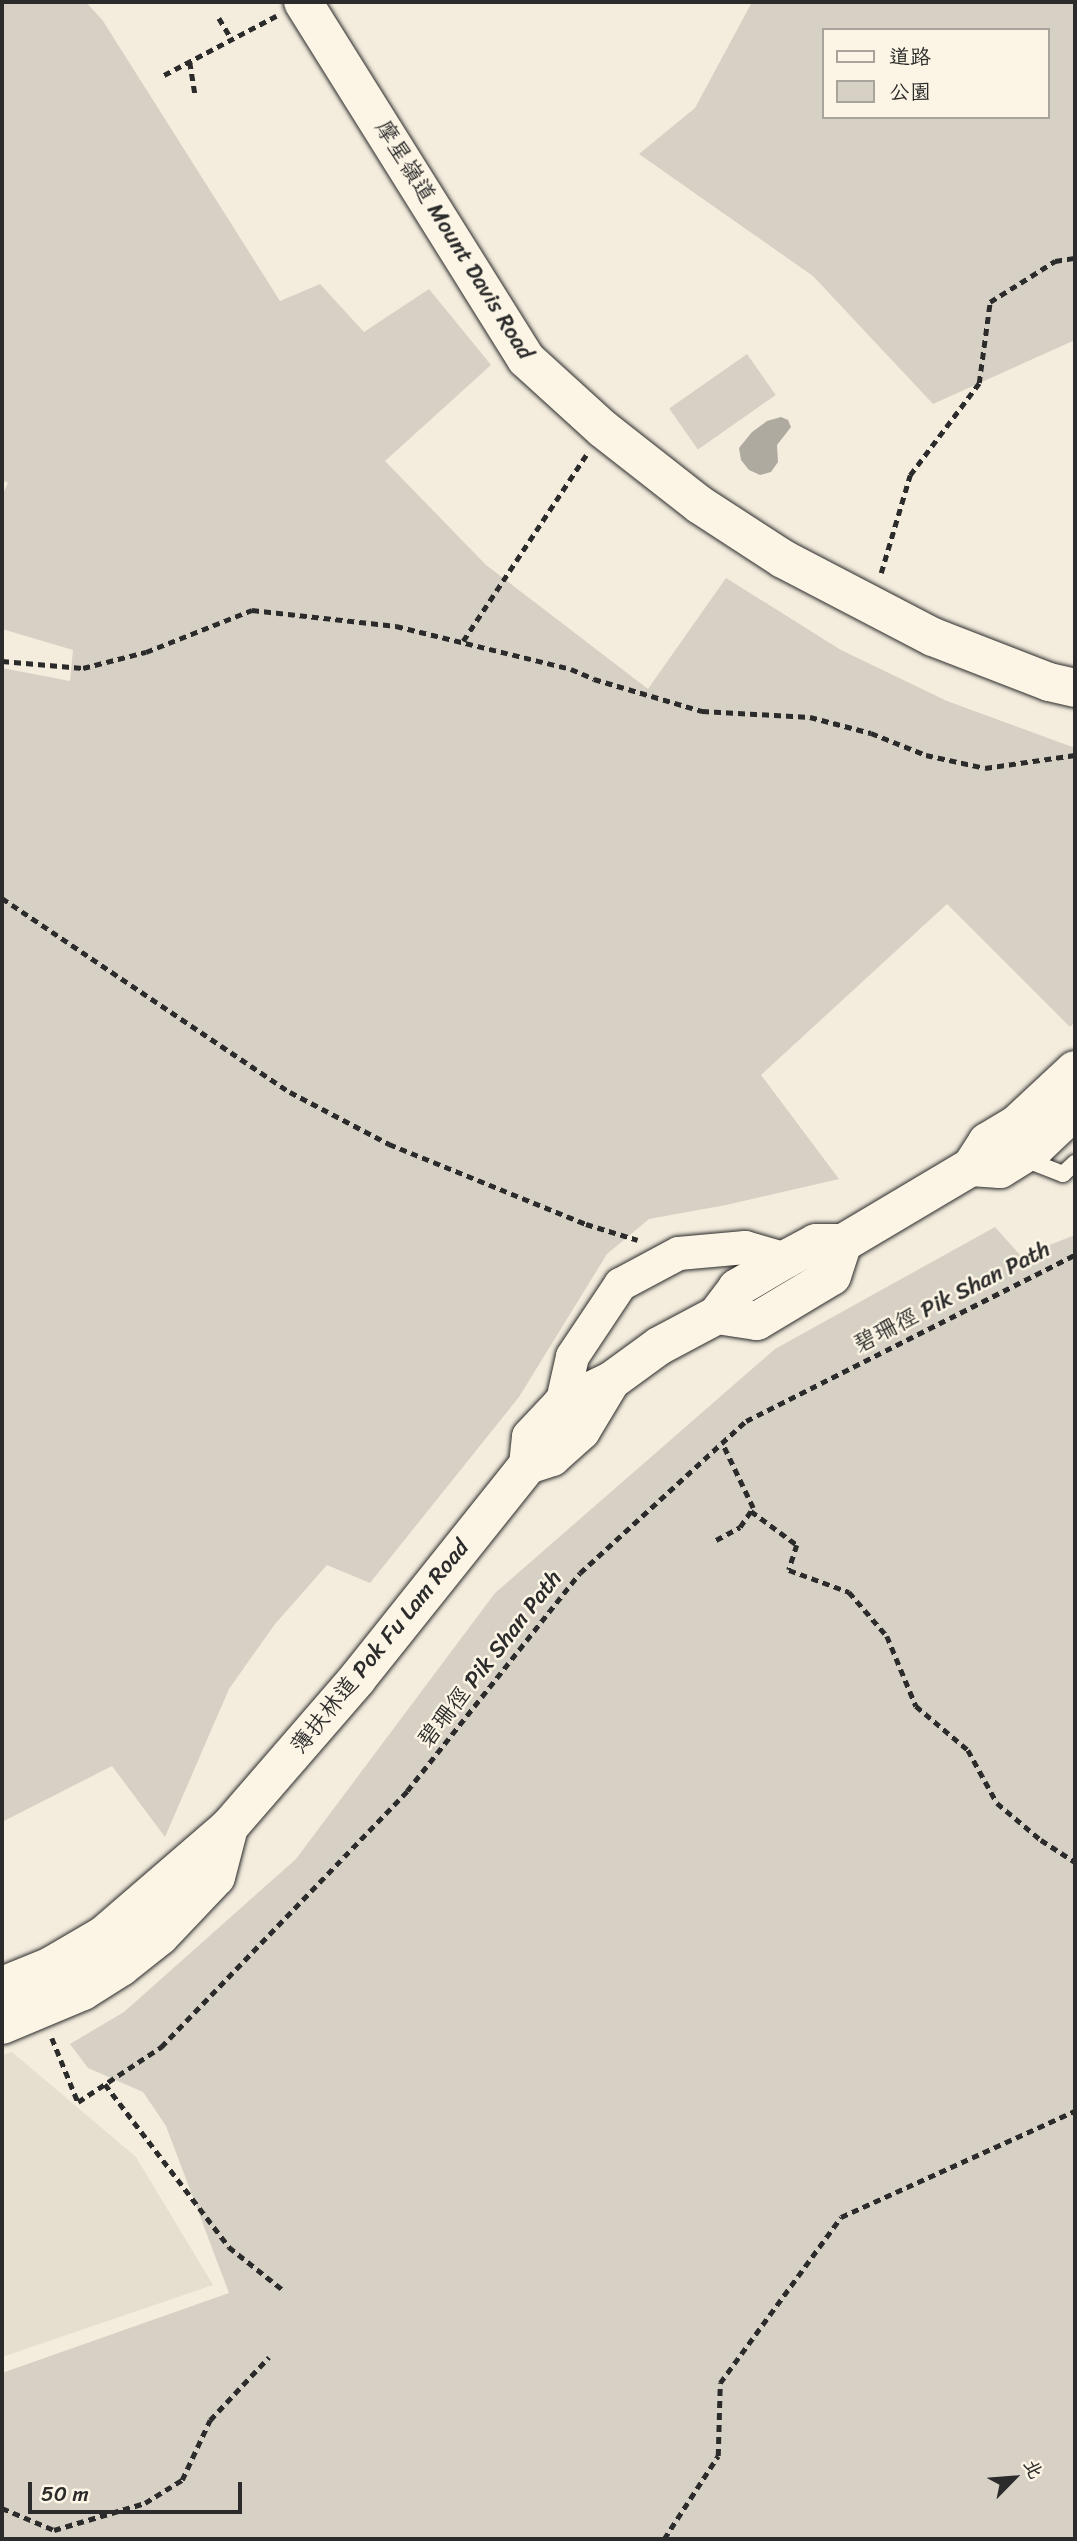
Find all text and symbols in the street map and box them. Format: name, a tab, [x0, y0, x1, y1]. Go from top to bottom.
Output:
legend	[822, 28, 1049, 119]
text: 道路	[889, 38, 931, 76]
text: 公園	[889, 73, 931, 111]
street label: 摩星嶺道 Mount Davis Road	[369, 115, 539, 365]
street label: 碧珊徑 Pik Shan Path	[849, 1235, 1055, 1359]
street label: 薄扶林道 Pok Fu Lam Road	[285, 1534, 475, 1760]
street label: 碧珊徑 Pik Shan Path	[412, 1565, 568, 1753]
north arrow	[979, 2443, 1049, 2513]
text: 北	[1015, 2453, 1052, 2484]
scale bar	[32, 2468, 245, 2512]
text: 50 m	[41, 2475, 89, 2513]

